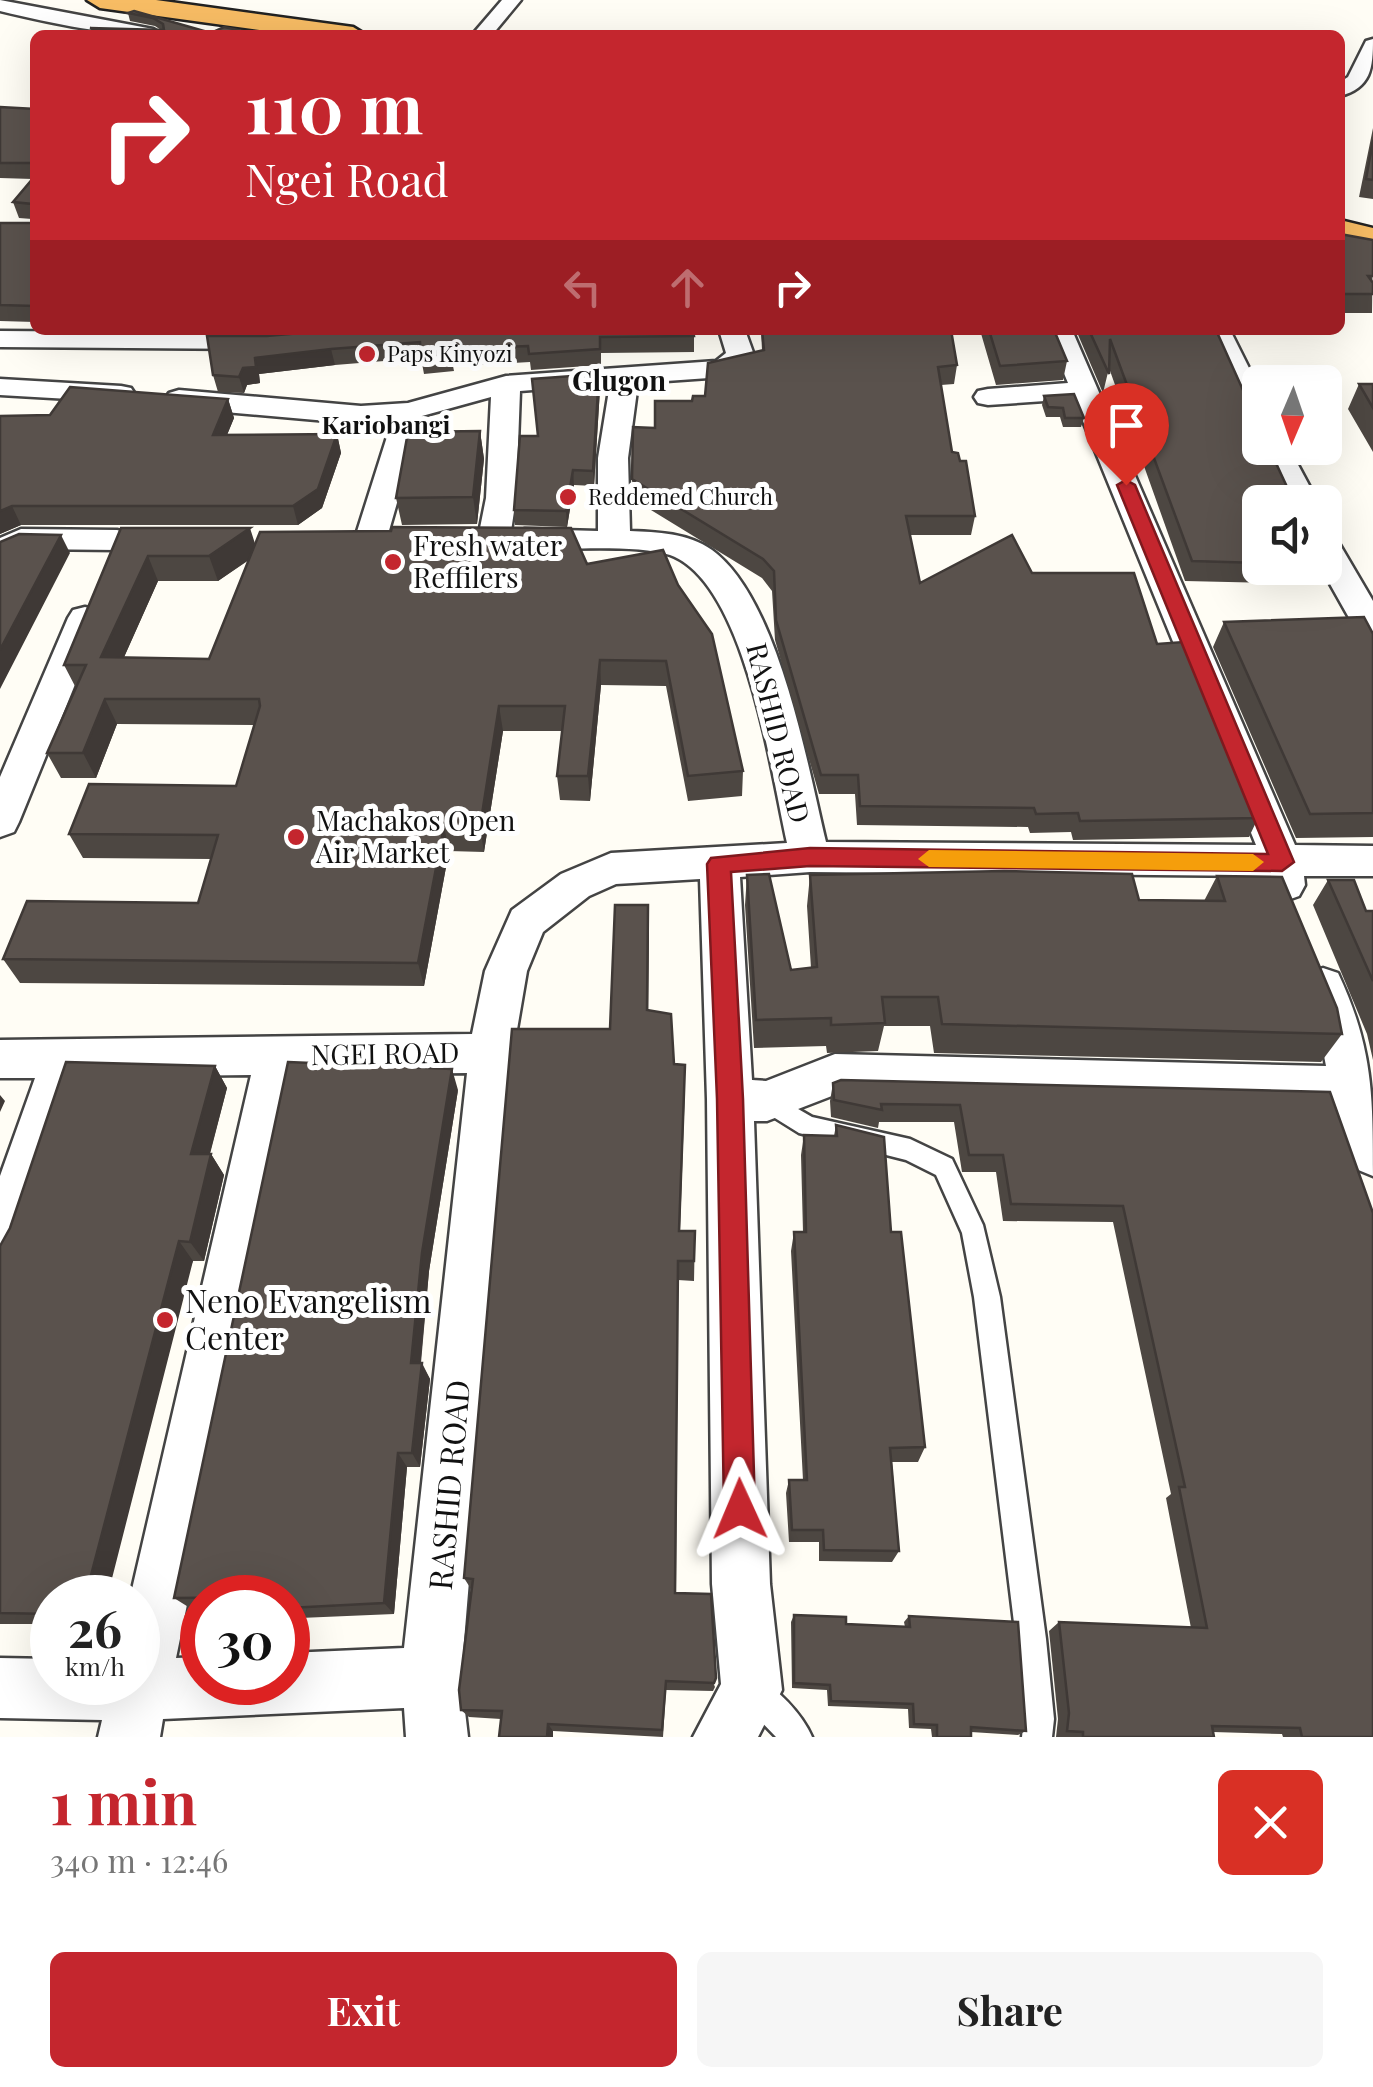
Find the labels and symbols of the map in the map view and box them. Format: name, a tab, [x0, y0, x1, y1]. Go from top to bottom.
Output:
place label: Paps Kinyozi	[387, 338, 512, 368]
marker: Paps Kinyozi	[356, 343, 378, 365]
district label: Glugon	[572, 361, 666, 398]
north arrow	[1242, 365, 1342, 465]
pin	[1084, 383, 1169, 486]
district label: Kariobangi	[322, 407, 451, 440]
place label: Reddemed Church	[588, 481, 773, 511]
marker: Reddemed Church	[557, 486, 579, 508]
place label: Fresh water Reffilers	[413, 526, 563, 595]
marker: Fresh water Reffilers	[382, 551, 404, 573]
street label: RASHID ROAD	[739, 639, 820, 827]
place label: Machakos Open Air Market	[315, 801, 516, 870]
marker: Machakos Open Air Market	[285, 826, 307, 848]
street label: NGEI ROAD	[310, 1033, 460, 1072]
place label: Neno Evangelism Center	[185, 1278, 432, 1358]
marker: Neno Evangelism Center	[154, 1309, 176, 1331]
street label: RASHID ROAD	[417, 1378, 478, 1592]
position arrow	[688, 1457, 792, 1561]
speed limit sign: 30	[180, 1575, 310, 1705]

